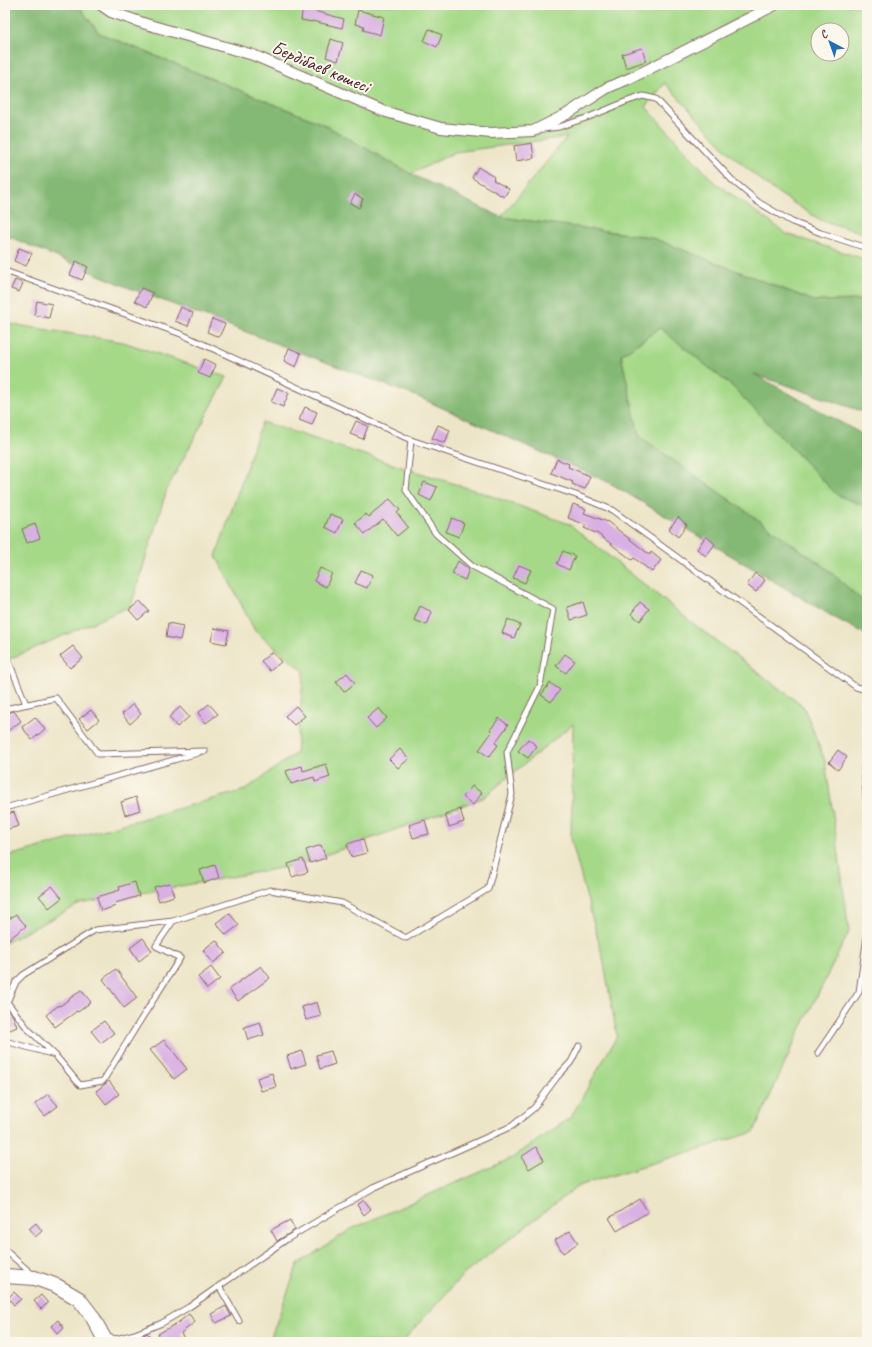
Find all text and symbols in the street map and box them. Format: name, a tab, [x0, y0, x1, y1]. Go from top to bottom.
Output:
north arrow	[810, 22, 850, 62]
text: С	[817, 26, 831, 42]
street label: Бердібаев көшесі	[268, 36, 376, 99]

